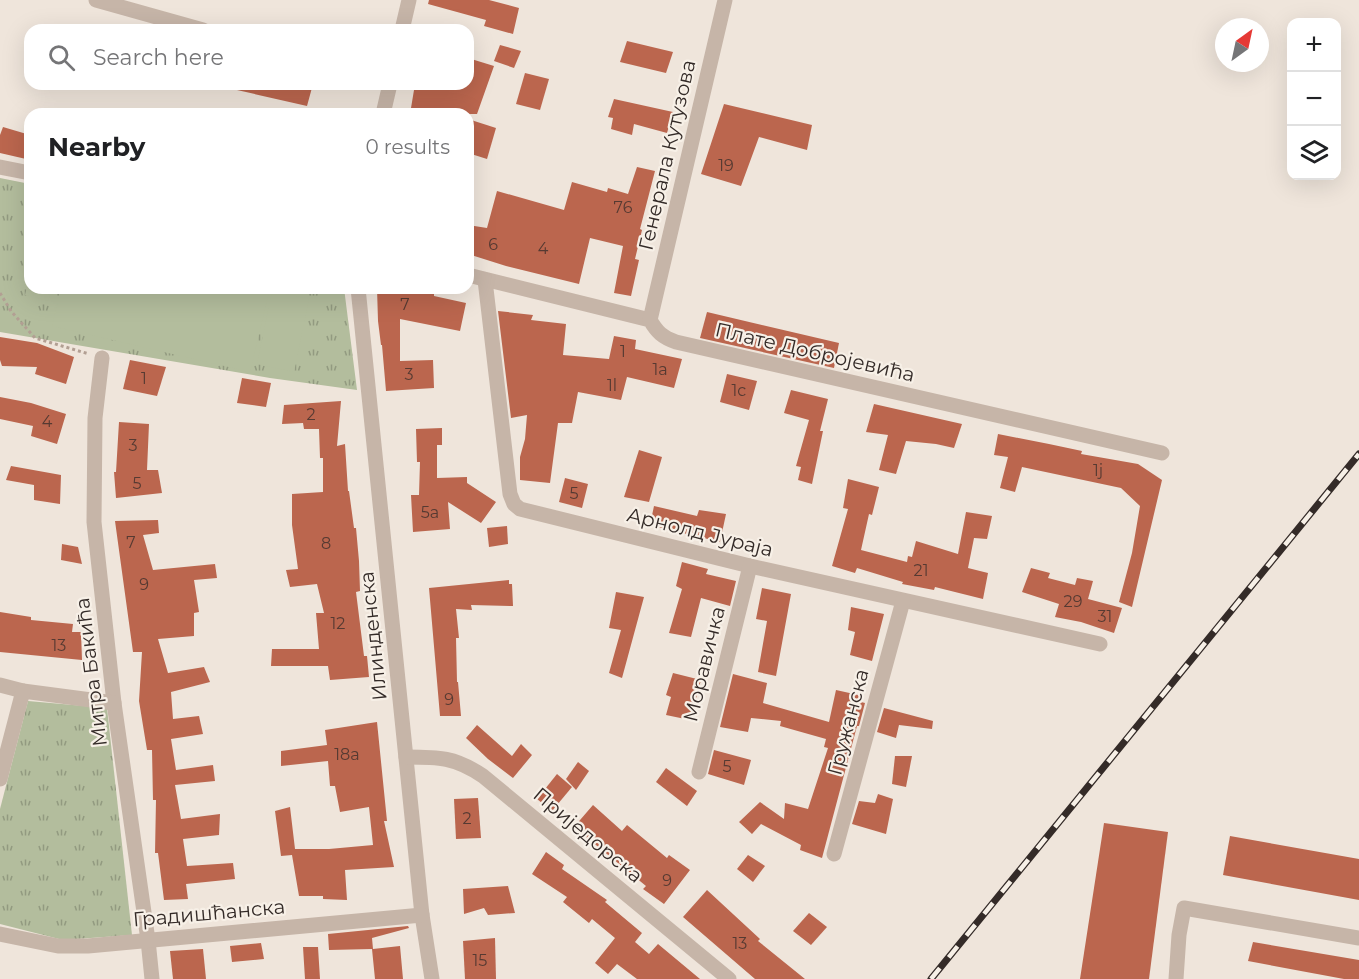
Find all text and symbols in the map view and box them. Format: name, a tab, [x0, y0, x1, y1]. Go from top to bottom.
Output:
north arrow	[1215, 18, 1269, 72]
map controls	[1287, 18, 1341, 180]
button: +	[1287, 18, 1341, 72]
search box	[24, 24, 474, 90]
icon: search	[45, 41, 78, 74]
text: Search here	[93, 44, 224, 71]
street label: Генерала Кутузова	[633, 57, 701, 253]
button: −	[1287, 72, 1341, 126]
button: layers	[1287, 126, 1341, 180]
text: Nearby	[48, 131, 145, 163]
text: 0 results	[365, 135, 450, 159]
house number: 19	[718, 156, 734, 175]
house number: 76	[614, 198, 633, 217]
house number: 6	[488, 235, 498, 254]
house number: 4	[538, 239, 549, 258]
house number: 7	[400, 295, 410, 314]
street label: Плате Добројевића	[713, 317, 917, 387]
house number: 1	[620, 342, 626, 361]
house number: 1a	[652, 360, 668, 379]
house number: 3	[404, 365, 414, 384]
house number: 1	[141, 369, 147, 388]
house number: 1l	[607, 376, 617, 395]
house number: 1c	[732, 381, 746, 400]
house number: 2	[306, 405, 316, 424]
house number: 4	[42, 412, 53, 431]
house number: 3	[128, 436, 138, 455]
house number: 1j	[1093, 461, 1103, 480]
house number: 5	[132, 474, 142, 493]
house number: 5	[569, 484, 579, 503]
street label: Арнолд Јураја	[624, 502, 776, 562]
house number: 5a	[421, 503, 439, 522]
house number: 7	[126, 533, 136, 552]
house number: 8	[321, 534, 331, 553]
house number: 21	[914, 561, 928, 580]
street label: Илинденска	[354, 570, 392, 702]
house number: 9	[139, 575, 149, 594]
house number: 29	[1064, 592, 1082, 611]
street label: Митра Бакића	[70, 596, 112, 748]
street label: Моравичка	[678, 604, 730, 724]
house number: 31	[1098, 607, 1112, 626]
house number: 12	[331, 614, 345, 633]
house number: 13	[52, 636, 66, 655]
street label: Гружанска	[822, 666, 874, 778]
house number: 9	[444, 690, 454, 709]
house number: 18a	[334, 745, 360, 764]
house number: 5	[722, 757, 732, 776]
street label: Приједорска	[528, 782, 648, 888]
house number: 2	[462, 809, 472, 828]
house number: 9	[662, 871, 672, 890]
street label: Градишћанска	[132, 894, 286, 932]
house number: 13	[733, 934, 747, 953]
house number: 15	[473, 951, 487, 970]

